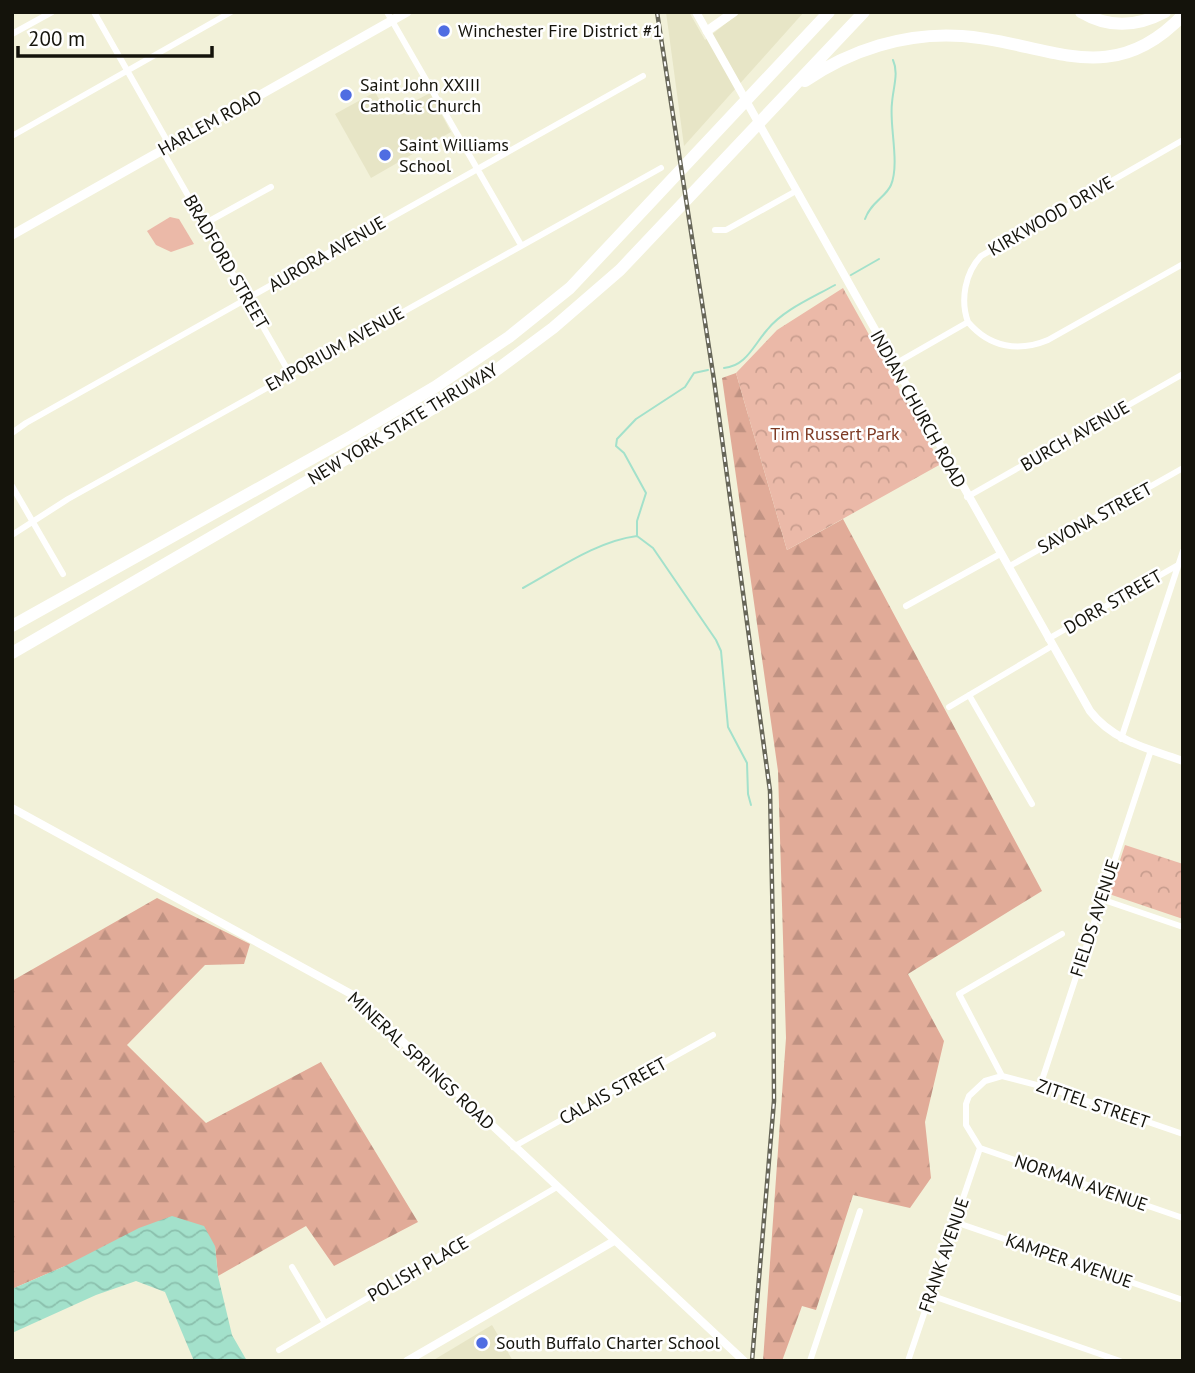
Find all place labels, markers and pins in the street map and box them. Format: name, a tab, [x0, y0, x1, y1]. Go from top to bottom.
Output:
place label: Winchester Fire District #1	[458, 19, 662, 42]
marker: Winchester Fire District #1	[436, 23, 452, 39]
place label: Saint John XXIII Catholic Church	[360, 73, 481, 117]
marker: Saint John XXIII Catholic Church	[338, 87, 354, 103]
place label: Saint Williams School	[399, 133, 509, 177]
marker: Saint Williams School	[377, 147, 393, 163]
place label: South Buffalo Charter School	[496, 1331, 721, 1354]
marker: South Buffalo Charter School	[474, 1335, 490, 1351]

